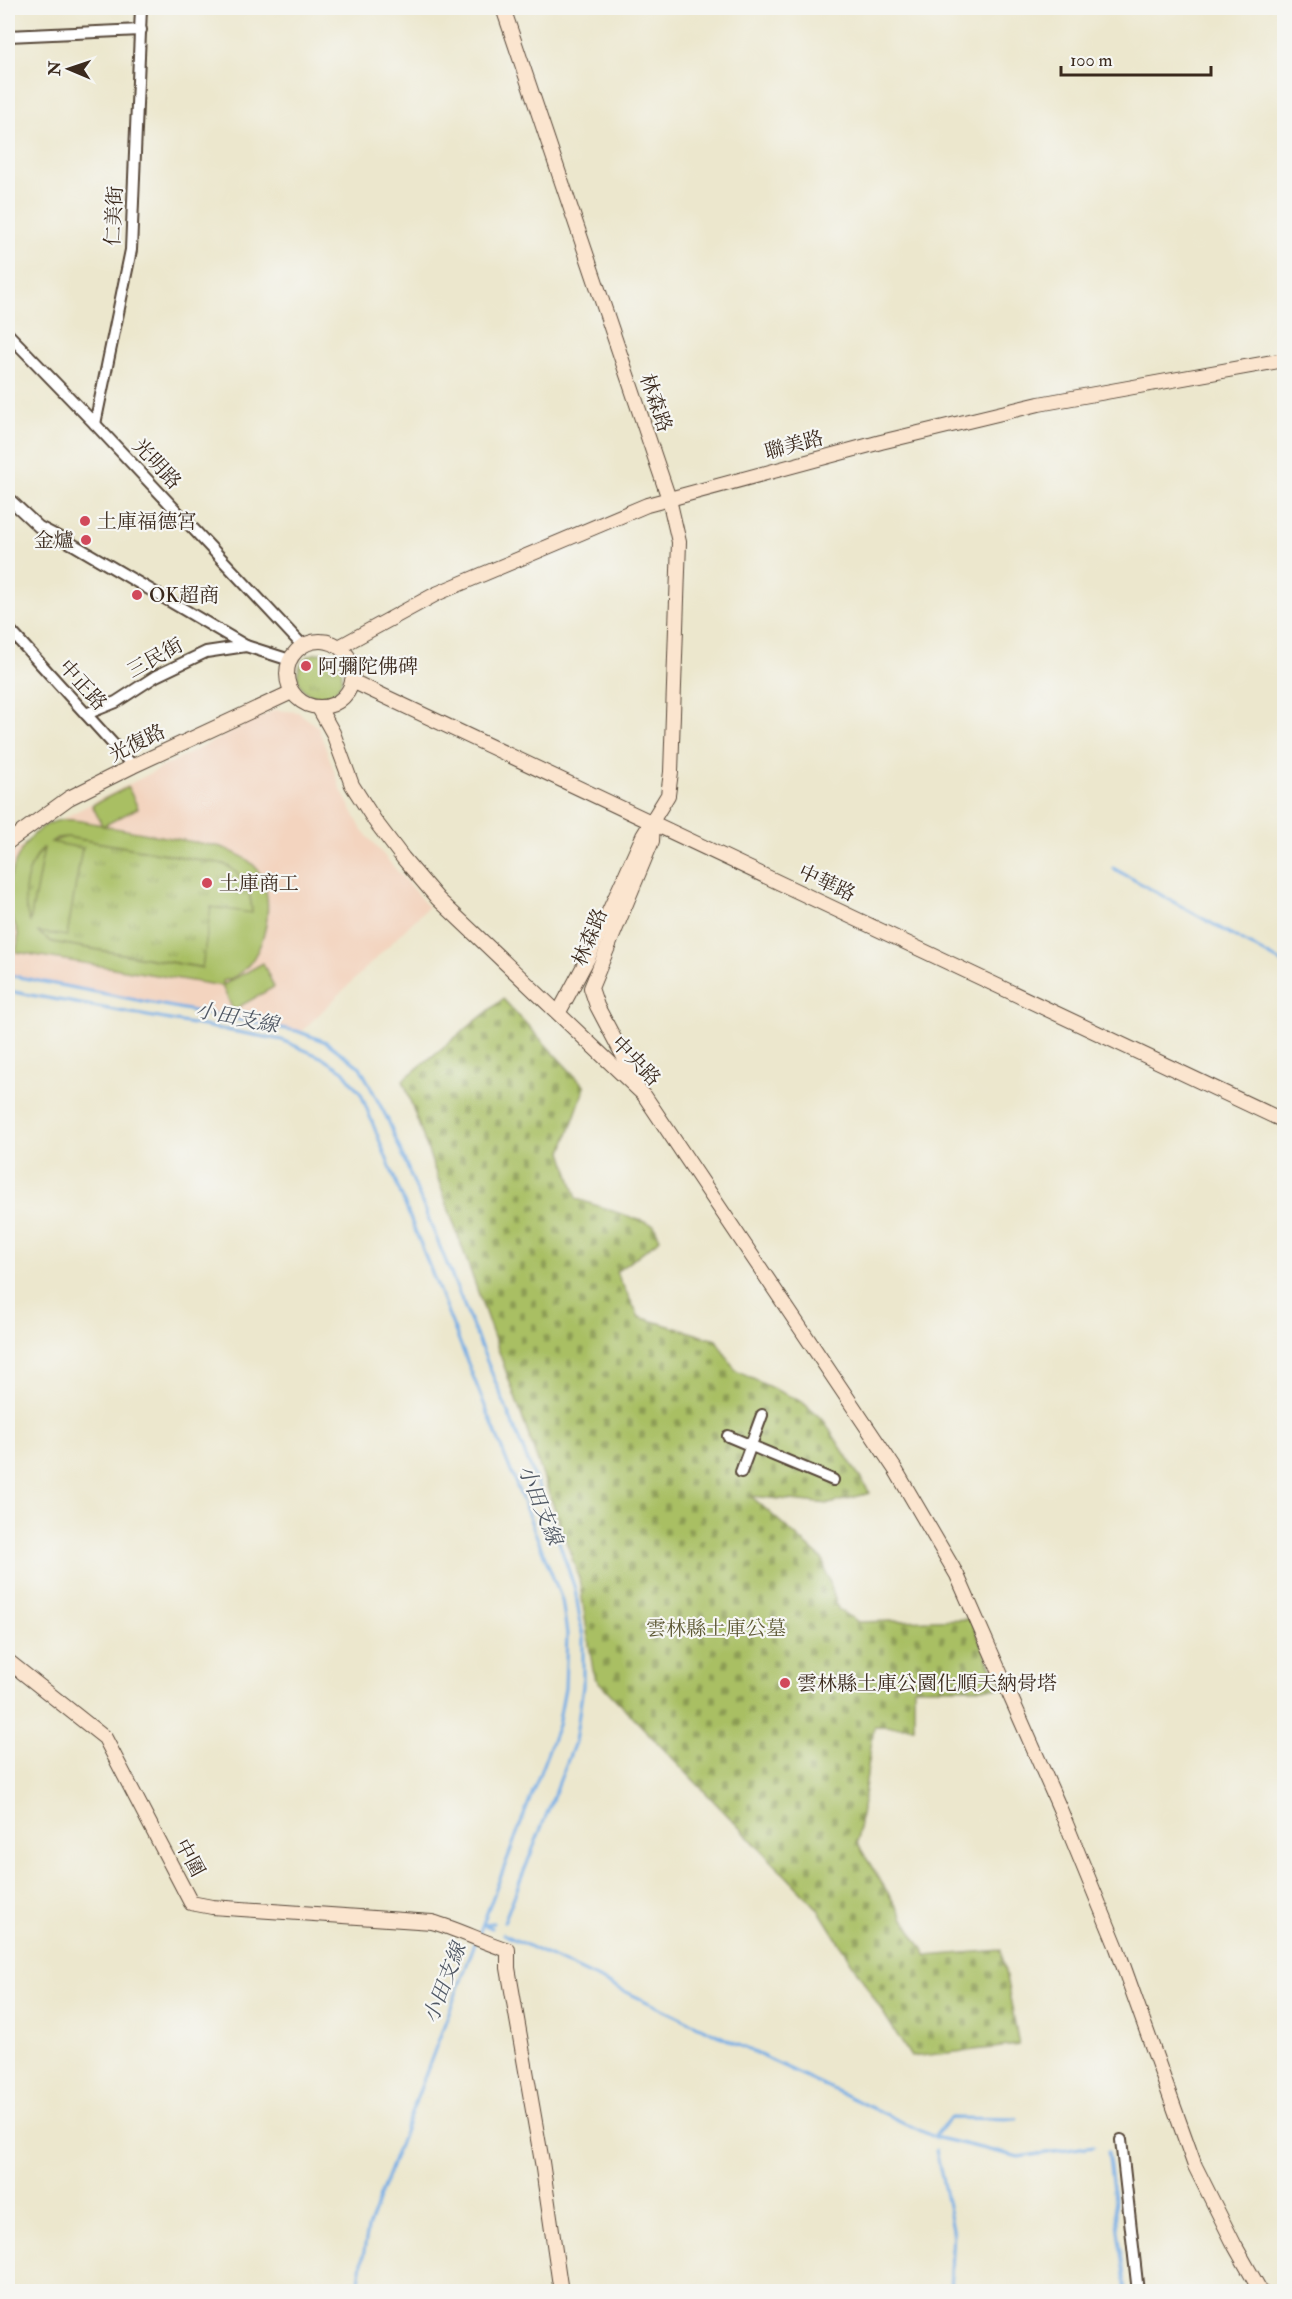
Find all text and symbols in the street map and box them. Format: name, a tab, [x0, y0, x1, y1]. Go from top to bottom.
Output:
north arrow	[39, 39, 99, 99]
scale bar	[1061, 39, 1211, 77]
text: 100 m	[1070, 49, 1113, 72]
text: N	[45, 60, 65, 77]
street label: 仁美街	[100, 185, 128, 247]
street label: 林森路	[634, 371, 678, 435]
street label: 聯美路	[762, 425, 826, 465]
street label: 光明路	[127, 434, 187, 494]
place label: 土庫福德宮	[97, 509, 197, 534]
marker: 土庫福德宮	[78, 514, 92, 528]
place label: 金爐	[34, 528, 74, 553]
marker: 金爐	[79, 533, 93, 547]
place label: OK超商	[149, 583, 219, 608]
marker: OK超商	[130, 588, 144, 602]
street label: 三民街	[123, 633, 187, 683]
street label: 中正路	[54, 654, 112, 716]
place label: 阿彌陀佛碑	[318, 654, 418, 679]
marker: 阿彌陀佛碑	[299, 659, 313, 673]
street label: 光復路	[105, 719, 169, 767]
street label: 中華路	[795, 859, 859, 907]
place label: 土庫商工	[219, 871, 299, 896]
marker: 土庫商工	[200, 876, 214, 890]
street label: 林森路	[567, 905, 613, 969]
water label: 小田支線	[193, 997, 283, 1040]
street label: 中央路	[606, 1031, 666, 1091]
water label: 小田支線	[512, 1461, 569, 1551]
park label: 雲林縣土庫公墓	[646, 1616, 786, 1641]
place label: 雲林縣土庫公園化順天納骨塔	[797, 1671, 1057, 1696]
marker: 雲林縣土庫公園化順天納骨塔	[778, 1676, 792, 1690]
street label: 中圍	[170, 1834, 210, 1882]
water label: 小田支線	[417, 1937, 473, 2027]

